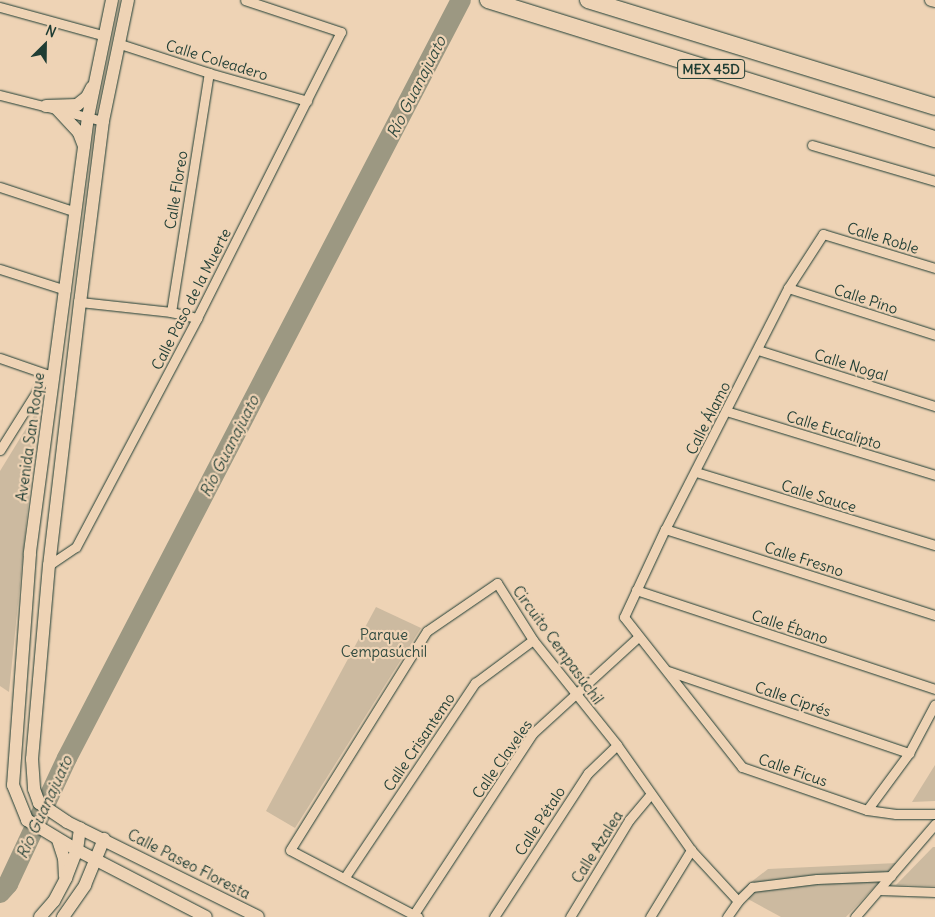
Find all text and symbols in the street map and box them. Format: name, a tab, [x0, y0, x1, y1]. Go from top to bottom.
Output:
north arrow	[20, 20, 70, 70]
text: N	[43, 21, 59, 41]
water label: Río Guanajuato	[382, 33, 450, 141]
street label: Calle Coleadero	[164, 36, 270, 84]
road number: MEX 45D	[676, 58, 746, 80]
street label: Calle Floreo	[161, 150, 191, 230]
street label: Calle Roble	[845, 219, 921, 257]
street label: Calle Paso de la Muerte	[147, 225, 235, 373]
street label: Calle Pino	[832, 280, 900, 318]
street label: Calle Nogal	[812, 345, 890, 385]
street label: Avenida San Roque	[12, 371, 48, 503]
street label: Calle Álamo	[682, 378, 734, 458]
water label: Río Guanajuato	[195, 392, 263, 500]
street label: Calle Eucalipto	[784, 407, 884, 453]
street label: Calle Sauce	[779, 476, 859, 516]
street label: Calle Fresno	[762, 538, 846, 580]
street label: Circuito Cempasúchil	[509, 582, 607, 708]
street label: Calle Ébano	[749, 606, 831, 648]
park label: Parque Cempasúchil	[341, 625, 427, 660]
street label: Calle Ciprés	[753, 678, 833, 720]
street label: Calle Crisantemo	[380, 690, 458, 794]
street label: Calle Claveles	[468, 716, 536, 802]
street label: Calle Ficus	[756, 750, 830, 790]
water label: Río Guanajuato	[12, 753, 76, 861]
street label: Calle Pétalo	[511, 783, 569, 859]
street label: Calle Azalea	[568, 807, 626, 887]
street label: Calle Paseo Floresta	[125, 825, 253, 903]

